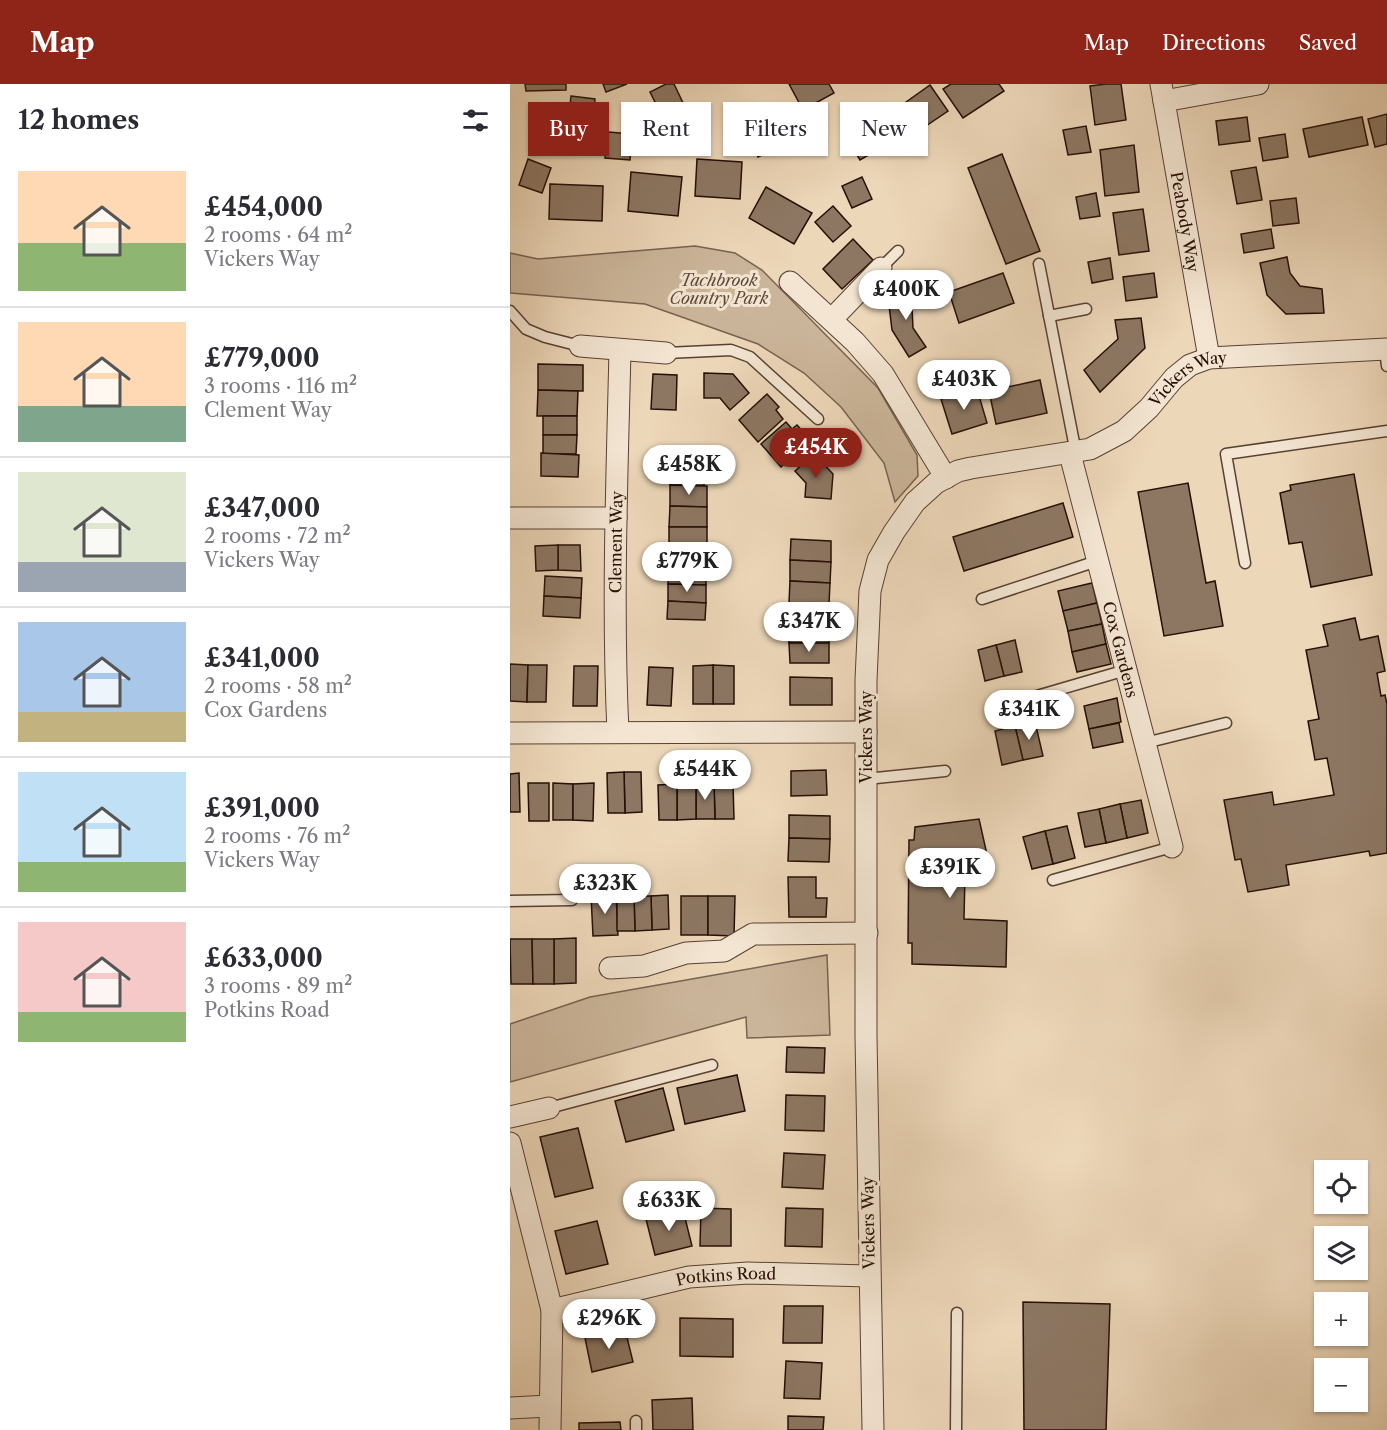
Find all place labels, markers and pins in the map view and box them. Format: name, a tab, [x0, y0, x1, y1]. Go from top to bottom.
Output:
pin: £400K	[864, 270, 948, 321]
pin: £403K	[922, 360, 1006, 411]
pin: £454K	[774, 428, 858, 479]
pin: £458K	[647, 445, 731, 496]
pin: £779K	[645, 542, 729, 593]
pin: £347K	[767, 602, 851, 653]
pin: £341K	[987, 690, 1071, 741]
pin: £544K	[663, 750, 747, 801]
pin: £391K	[908, 848, 992, 899]
pin: £323K	[563, 864, 647, 915]
pin: £633K	[627, 1181, 711, 1232]
pin: £296K	[567, 1299, 651, 1350]

